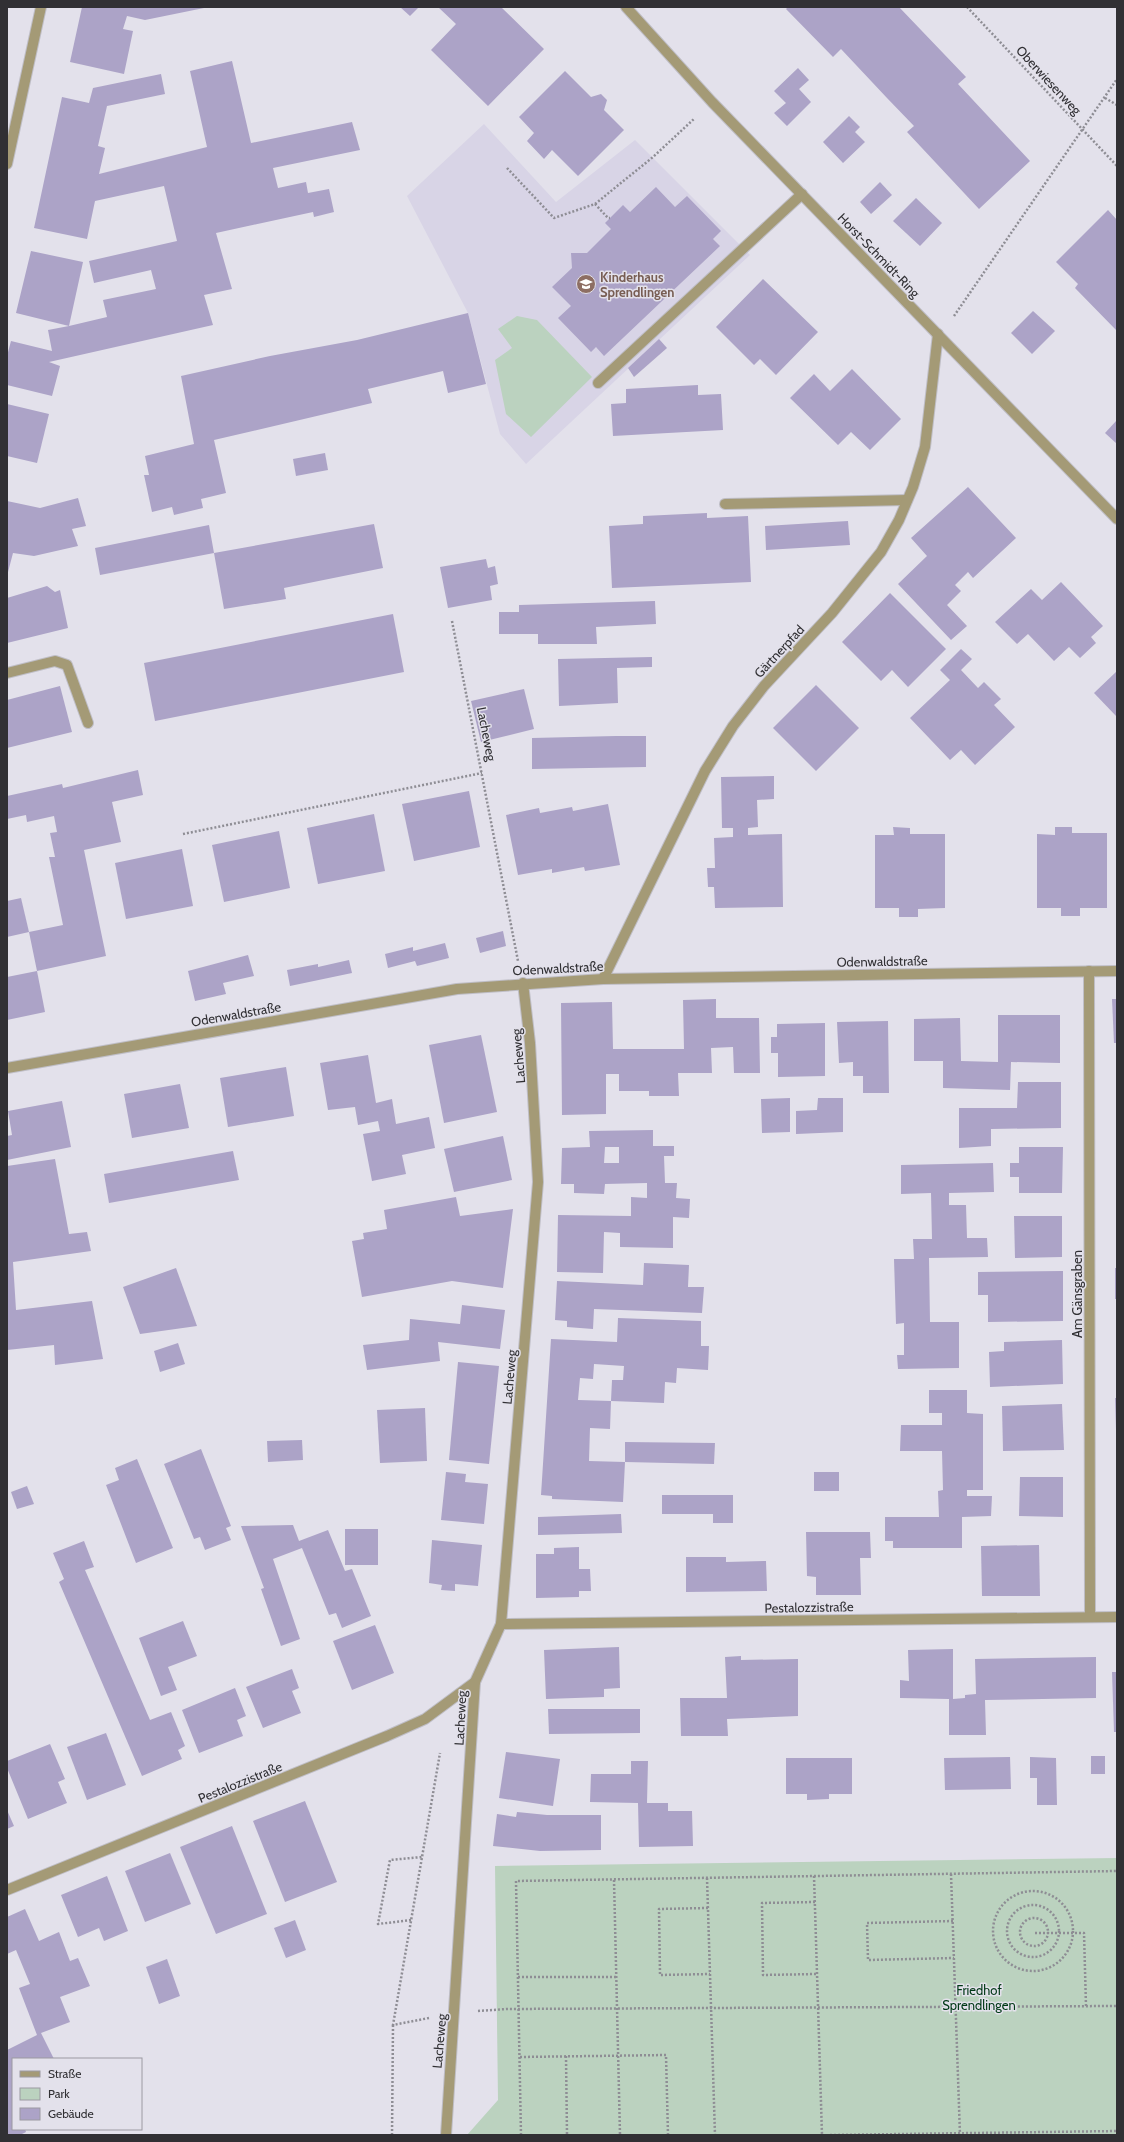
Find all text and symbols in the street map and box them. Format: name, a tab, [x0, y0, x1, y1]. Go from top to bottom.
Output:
street label: Oberwiesenweg	[1013, 42, 1085, 118]
street label: Horst-Schmidt-Ring	[835, 209, 924, 301]
place label: Kinderhaus Sprendlingen	[600, 269, 674, 300]
school or university icon: Kinderhaus Sprendlingen	[575, 273, 597, 295]
street label: Gärtnerpfad	[751, 621, 807, 681]
street label: Lacheweg	[474, 706, 500, 763]
street label: Odenwaldstraße	[836, 952, 928, 970]
street label: Odenwaldstraße	[512, 958, 604, 978]
street label: Odenwaldstraße	[190, 998, 282, 1030]
street label: Lacheweg	[508, 1027, 528, 1084]
street label: Am Gänsgraben	[1069, 1250, 1085, 1338]
street label: Lacheweg	[499, 1348, 519, 1405]
street label: Pestalozzistraße	[764, 1598, 854, 1616]
street label: Lacheweg	[451, 1690, 469, 1746]
street label: Pestalozzistraße	[196, 1758, 285, 1806]
park label: Friedhof Sprendlingen	[942, 1982, 1016, 2013]
street label: Lacheweg	[429, 2012, 449, 2069]
legend	[12, 2058, 142, 2130]
text: Straße	[48, 2066, 81, 2081]
text: Park	[48, 2086, 70, 2101]
text: Gebäude	[48, 2106, 94, 2121]

